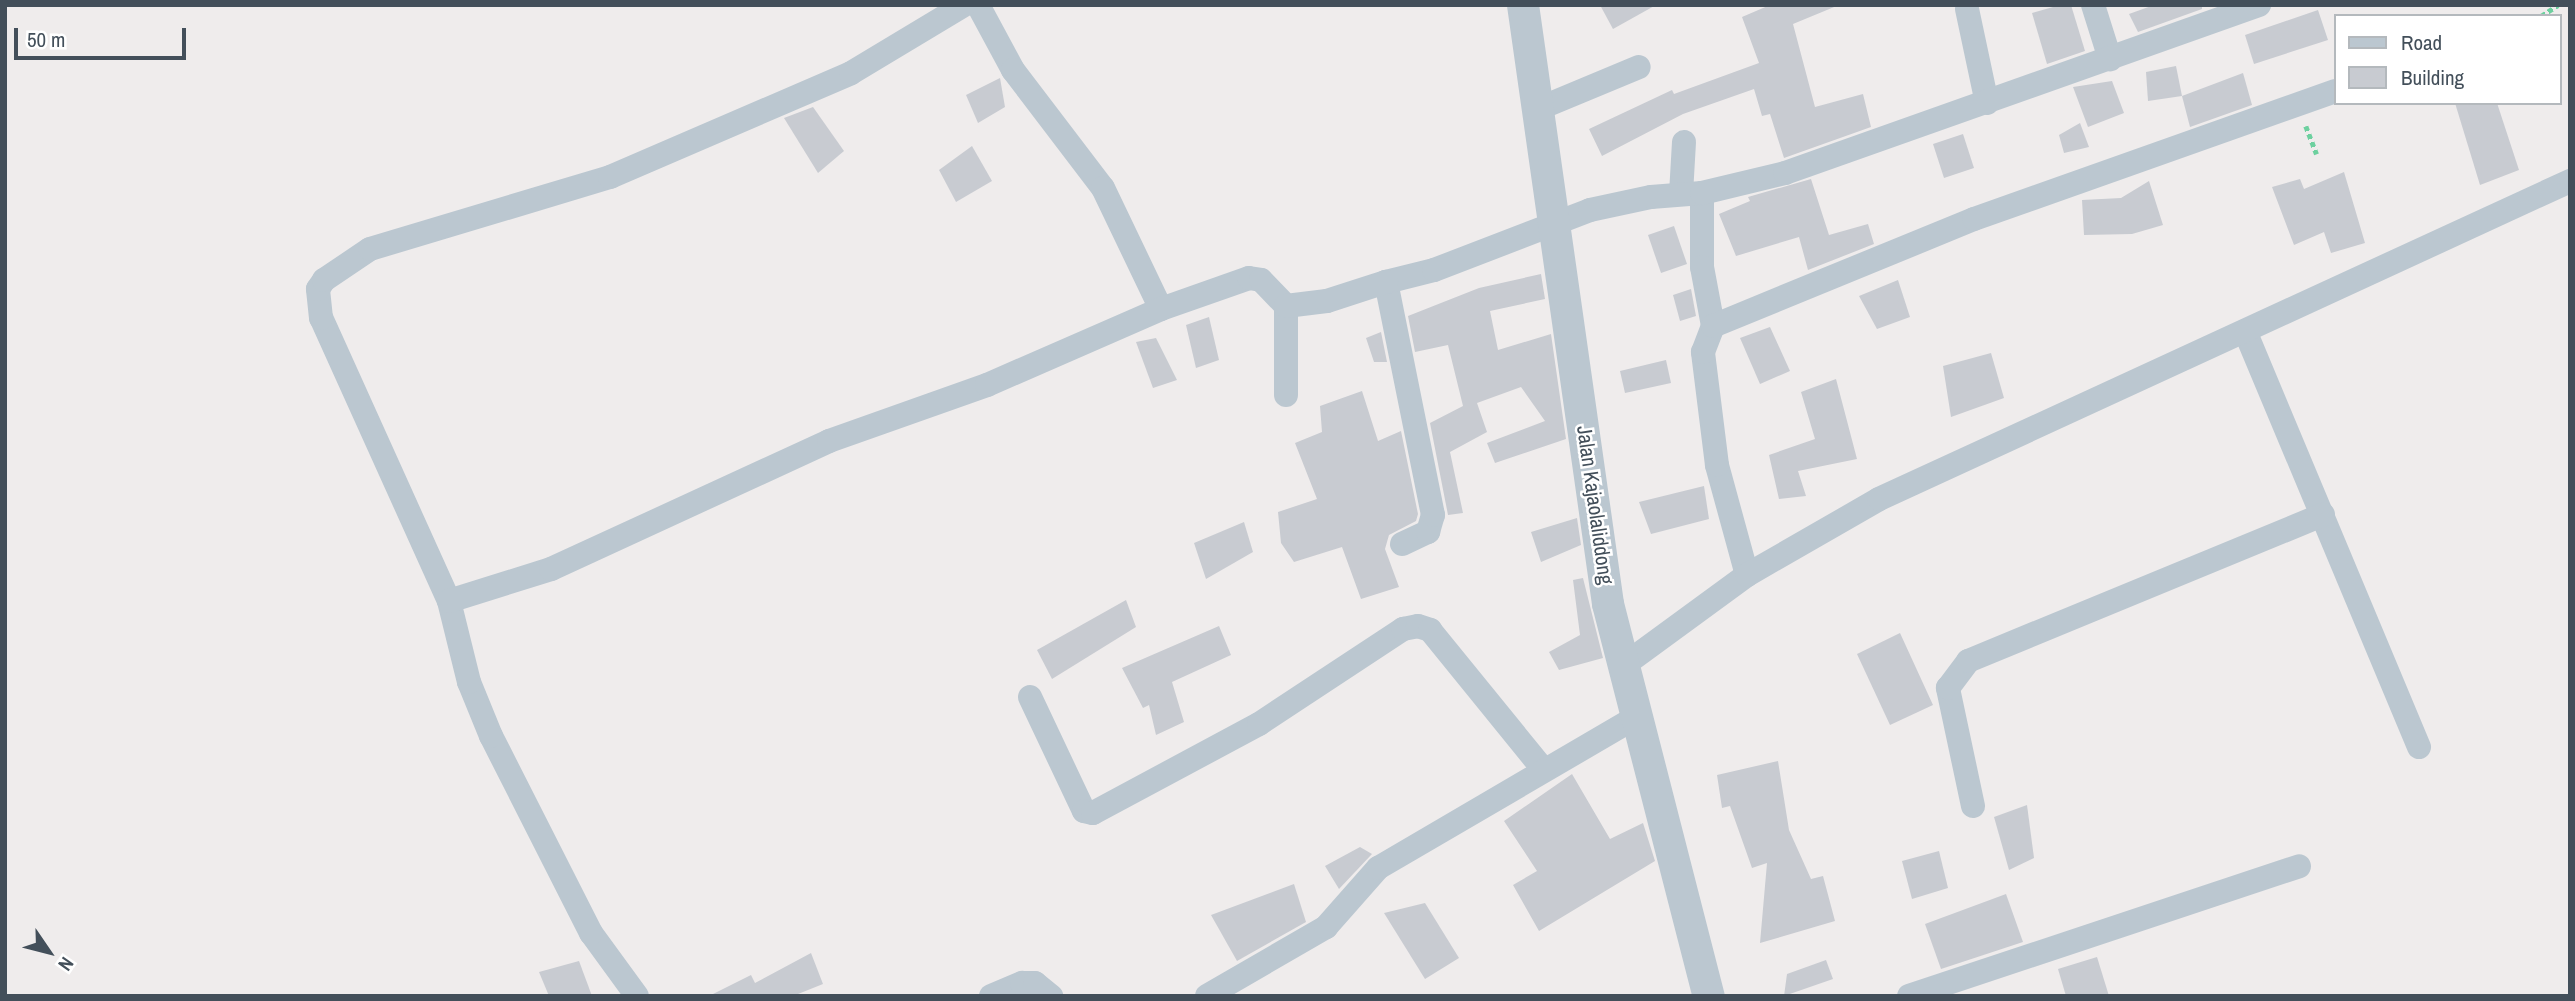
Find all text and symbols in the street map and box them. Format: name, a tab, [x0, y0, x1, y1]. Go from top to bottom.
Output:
scale bar	[18, 14, 189, 58]
legend	[2334, 14, 2561, 105]
text: 50 m	[27, 25, 65, 54]
text: Road	[2401, 28, 2442, 57]
text: Building	[2401, 63, 2464, 92]
street label: Jalan Kajaolaliddong	[1571, 424, 1619, 586]
north arrow	[14, 917, 84, 987]
text: N	[52, 952, 80, 976]

